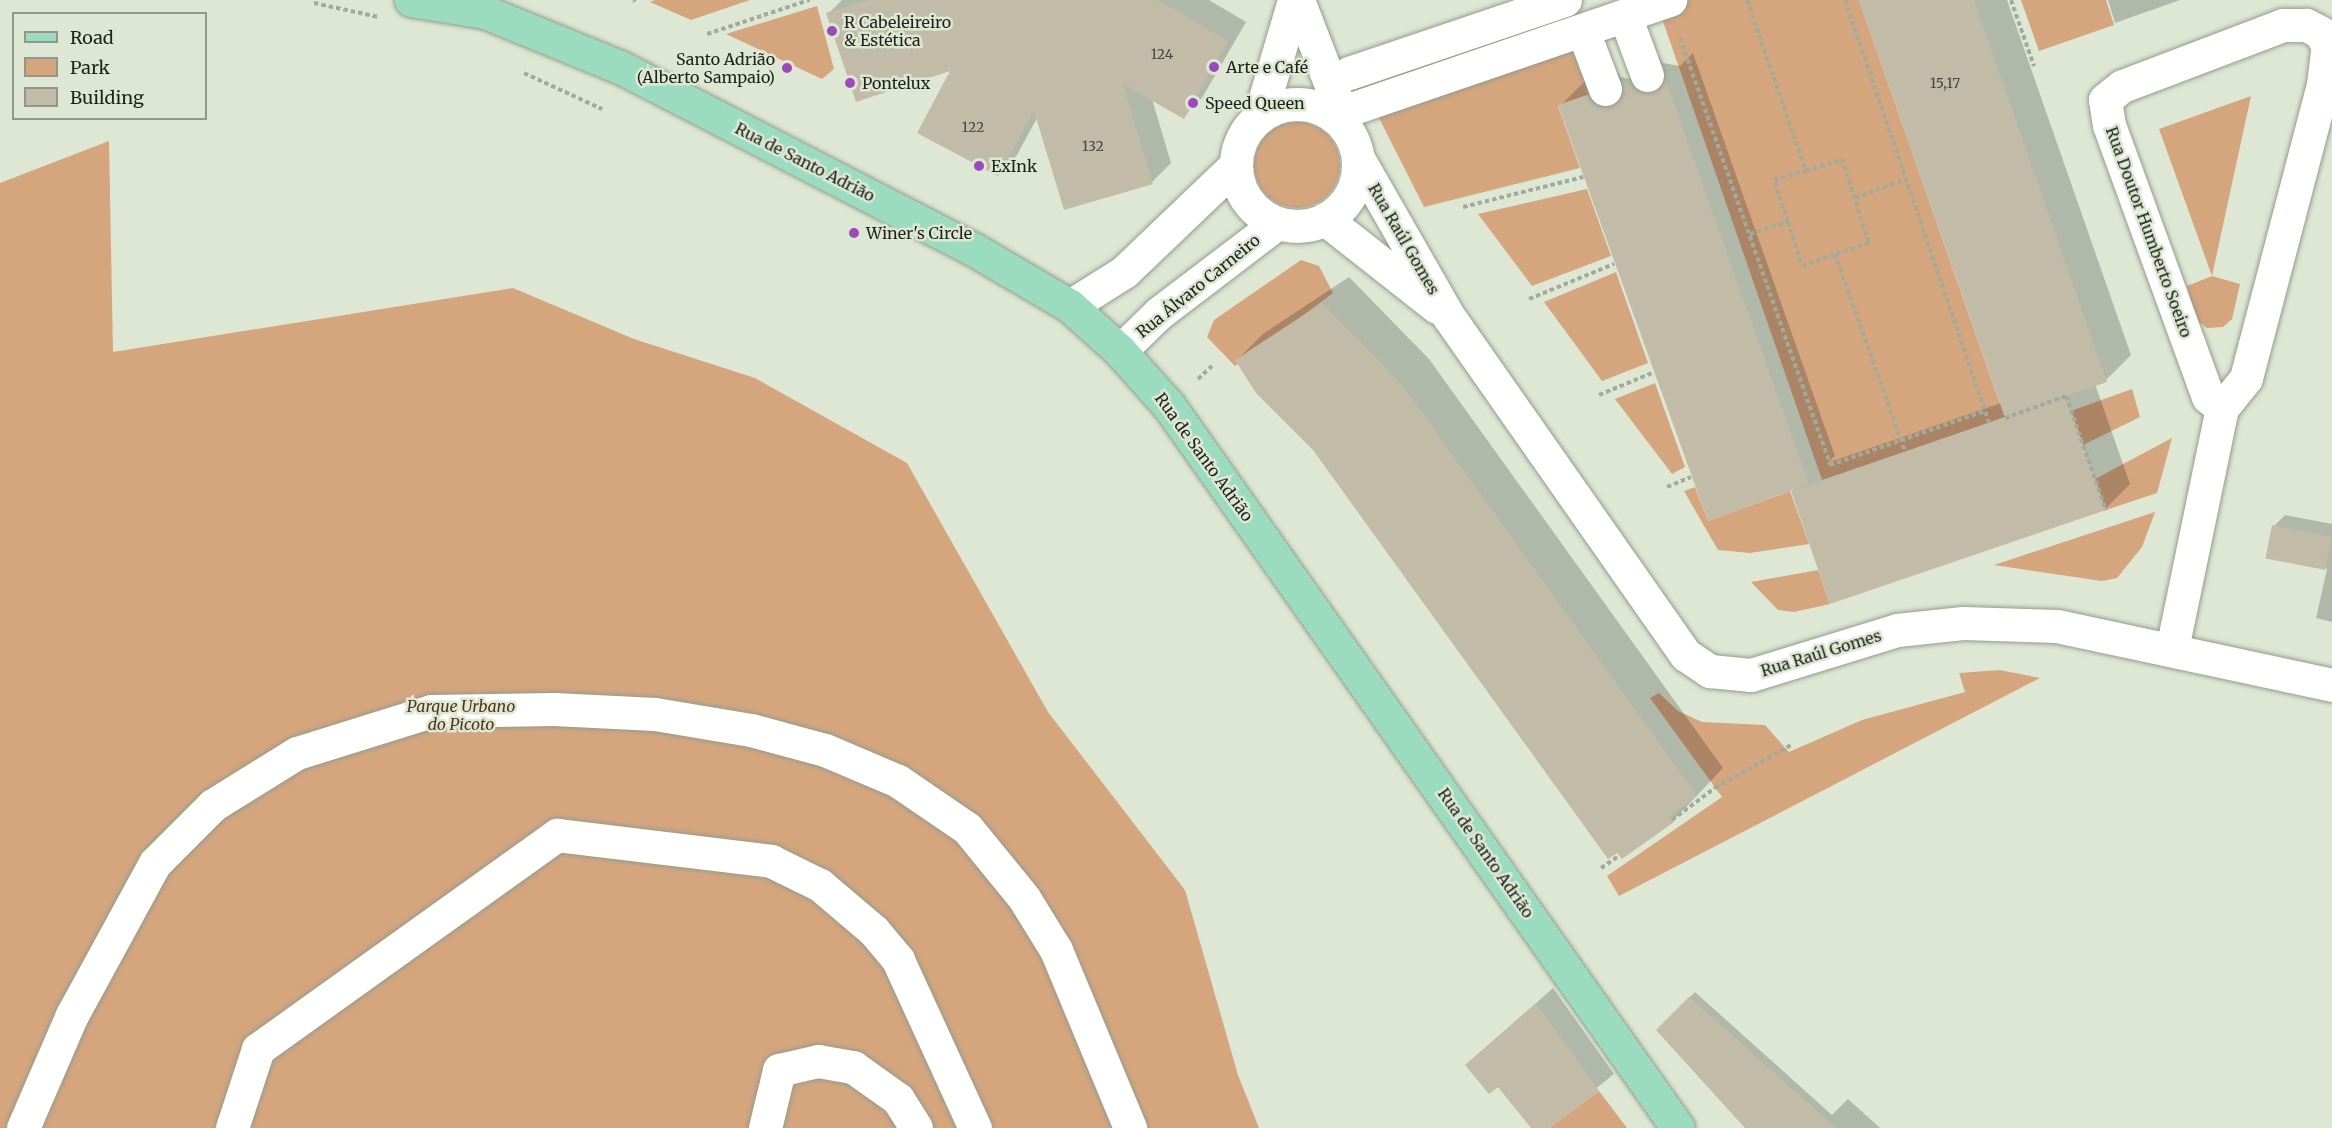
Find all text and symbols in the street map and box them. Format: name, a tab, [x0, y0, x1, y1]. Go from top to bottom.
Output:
legend	[12, 12, 207, 120]
place label: R Cabeleireiro & Estética	[844, 12, 951, 50]
marker: R Cabeleireiro & Estética	[825, 24, 839, 38]
text: Road	[70, 26, 114, 49]
house number: 124	[1151, 46, 1173, 62]
place label: Santo Adrião (Alberto Sampaio)	[637, 49, 775, 87]
text: Park	[70, 56, 110, 79]
place label: Arte e Café	[1226, 57, 1308, 77]
marker: Arte e Café	[1207, 60, 1221, 74]
marker: Santo Adrião (Alberto Sampaio)	[780, 61, 794, 75]
place label: Pontelux	[862, 73, 930, 93]
house number: 15,17	[1930, 75, 1960, 91]
marker: Pontelux	[843, 76, 857, 90]
text: Building	[70, 86, 144, 109]
place label: Speed Queen	[1205, 93, 1305, 113]
marker: Speed Queen	[1186, 96, 1200, 110]
street label: Rua de Santo Adrião	[732, 118, 878, 206]
house number: 122	[962, 119, 984, 135]
street label: Rua Doutor Humberto Soeiro	[2102, 124, 2196, 340]
house number: 132	[1082, 138, 1104, 154]
place label: ExInk	[991, 156, 1037, 176]
marker: ExInk	[972, 159, 986, 173]
street label: Rua Raúl Gomes	[1364, 180, 1444, 298]
place label: Winer's Circle	[866, 223, 972, 243]
marker: Winer's Circle	[847, 226, 861, 240]
street label: Rua Álvaro Carneiro	[1132, 230, 1264, 342]
street label: Rua de Santo Adrião	[1151, 389, 1257, 525]
street label: Rua Raúl Gomes	[1758, 626, 1884, 680]
park label: Parque Urbano do Picoto	[407, 696, 515, 734]
street label: Rua de Santo Adrião	[1434, 784, 1538, 922]

